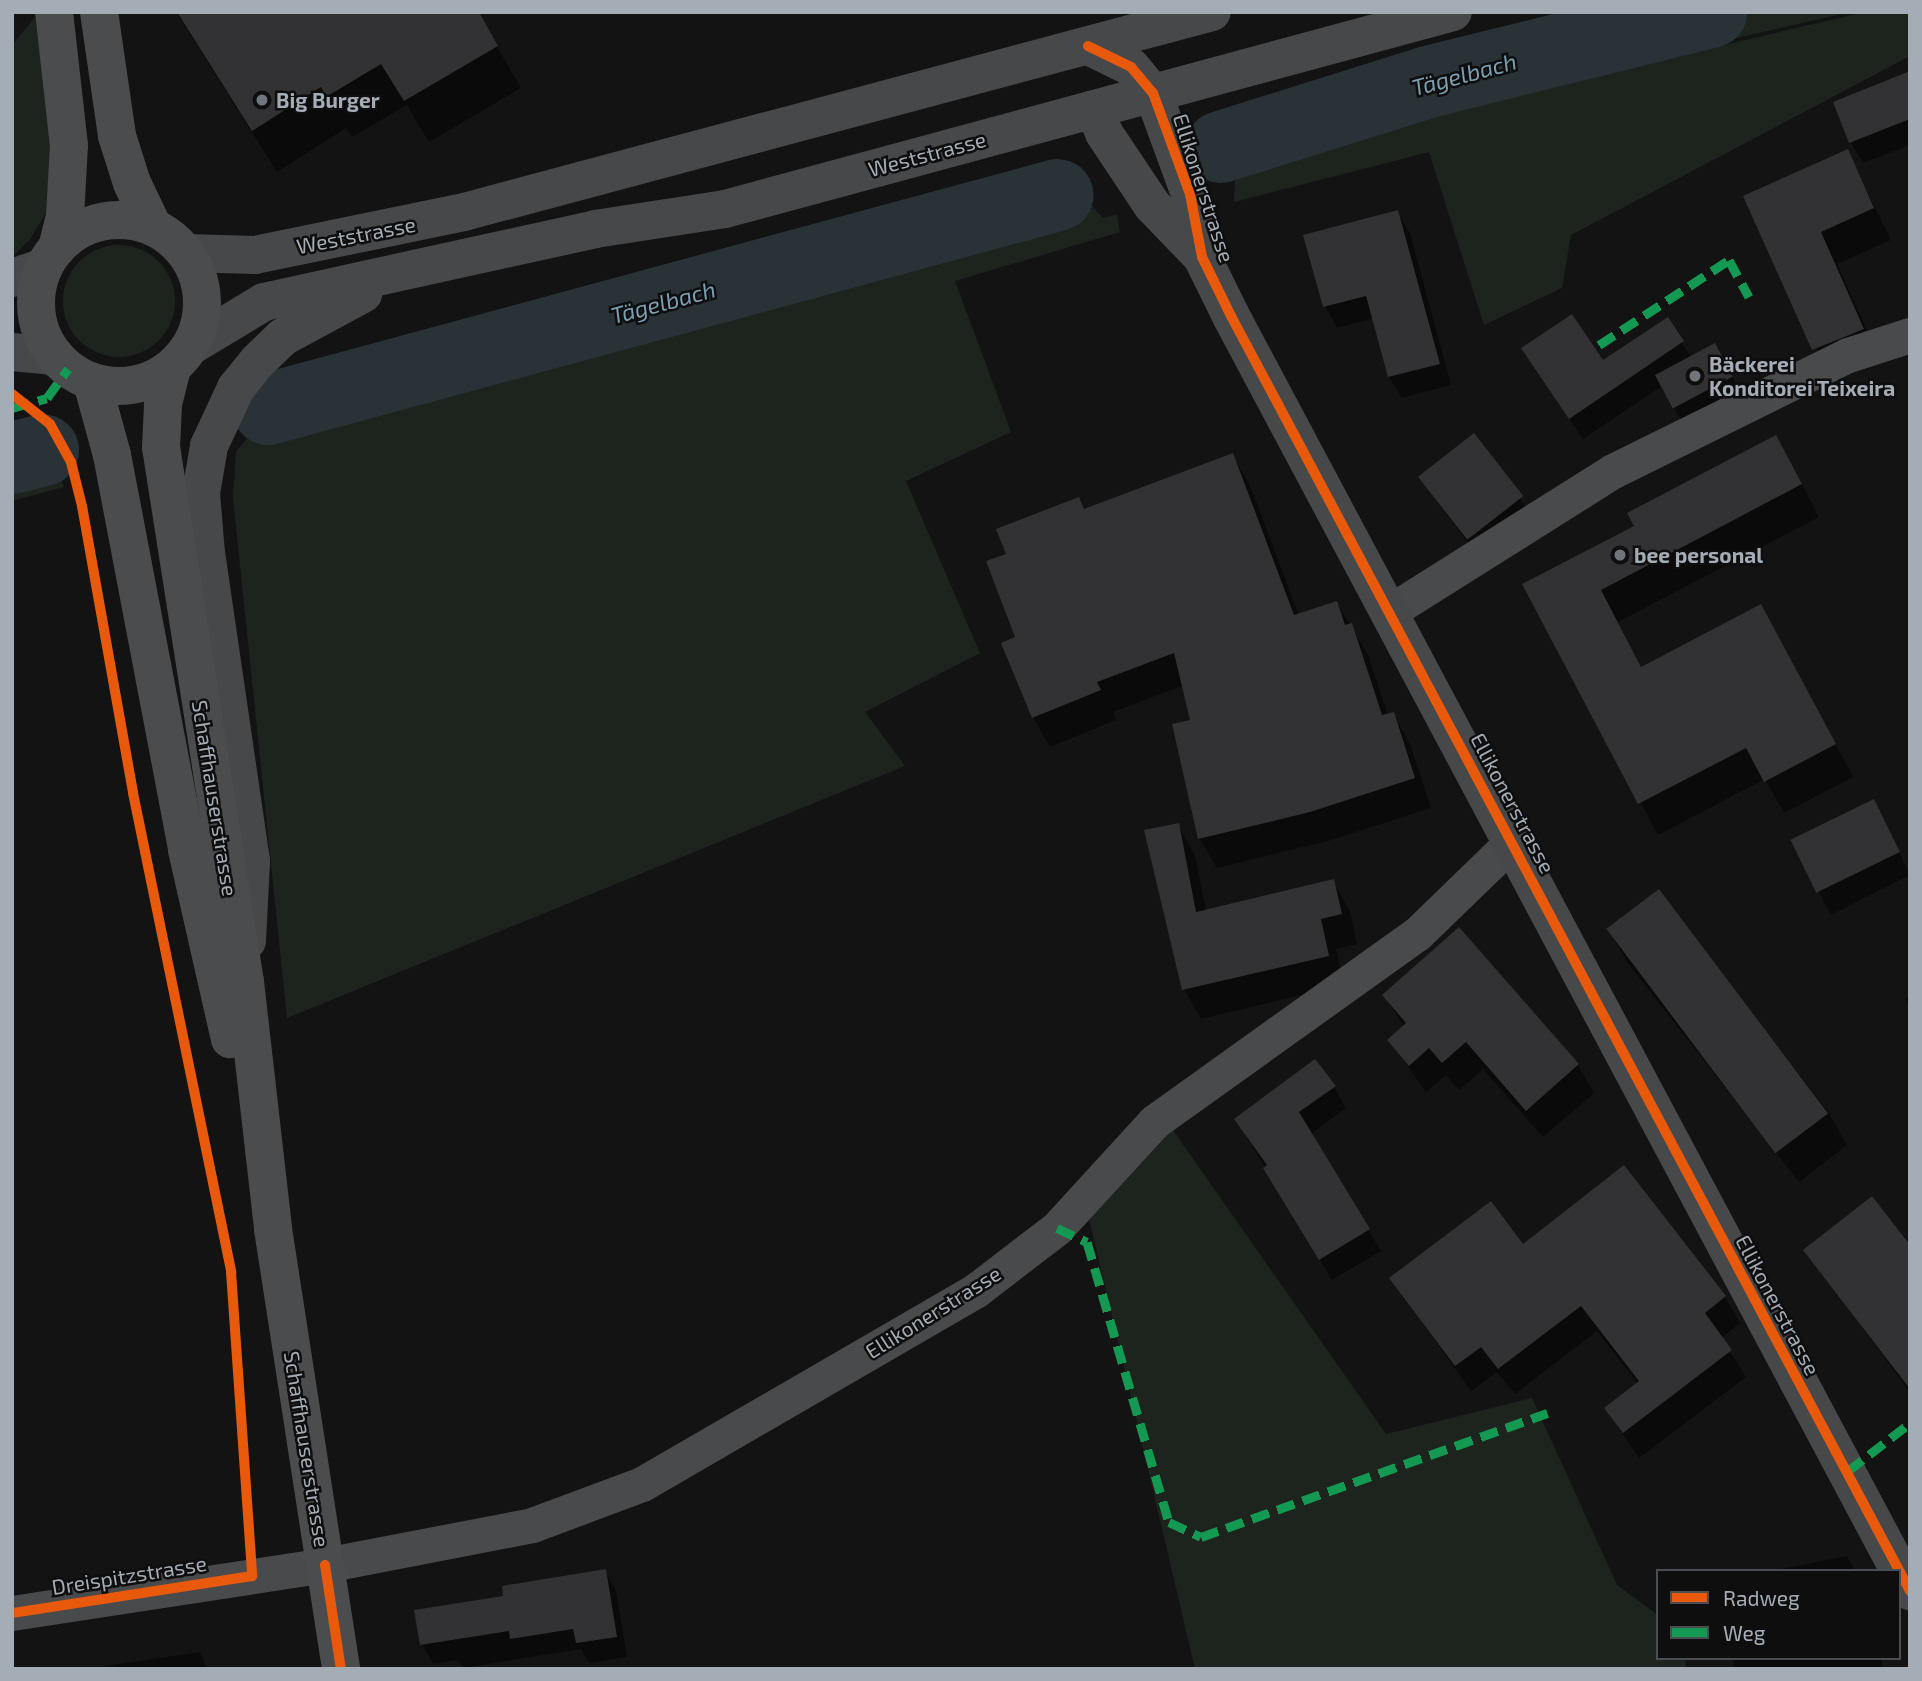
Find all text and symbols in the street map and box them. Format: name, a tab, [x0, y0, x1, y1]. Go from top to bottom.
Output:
water label: Tägelbach	[1409, 47, 1519, 101]
place label: Big Burger	[276, 87, 380, 113]
marker: Big Burger	[254, 92, 270, 108]
street label: Ellikonerstrasse	[1168, 110, 1240, 266]
street label: Weststrasse	[865, 126, 989, 182]
street label: Weststrasse	[294, 211, 418, 259]
water label: Tägelbach	[608, 275, 718, 329]
place label: Bäckerei Konditorei Teixeira	[1709, 351, 1896, 401]
marker: Bäckerei Konditorei Teixeira	[1687, 368, 1703, 384]
place label: bee personal	[1634, 542, 1763, 568]
marker: bee personal	[1612, 547, 1628, 563]
street label: Schaffhauserstrasse	[187, 698, 243, 898]
street label: Ellikonerstrasse	[1466, 729, 1560, 877]
street label: Ellikonerstrasse	[1731, 1231, 1825, 1379]
street label: Ellikonerstrasse	[861, 1260, 1005, 1364]
street label: Schaffhauserstrasse	[279, 1349, 335, 1549]
street label: Dreispitzstrasse	[50, 1550, 208, 1600]
legend	[1656, 1569, 1901, 1660]
text: Radweg	[1723, 1585, 1800, 1610]
text: Weg	[1723, 1620, 1766, 1645]

